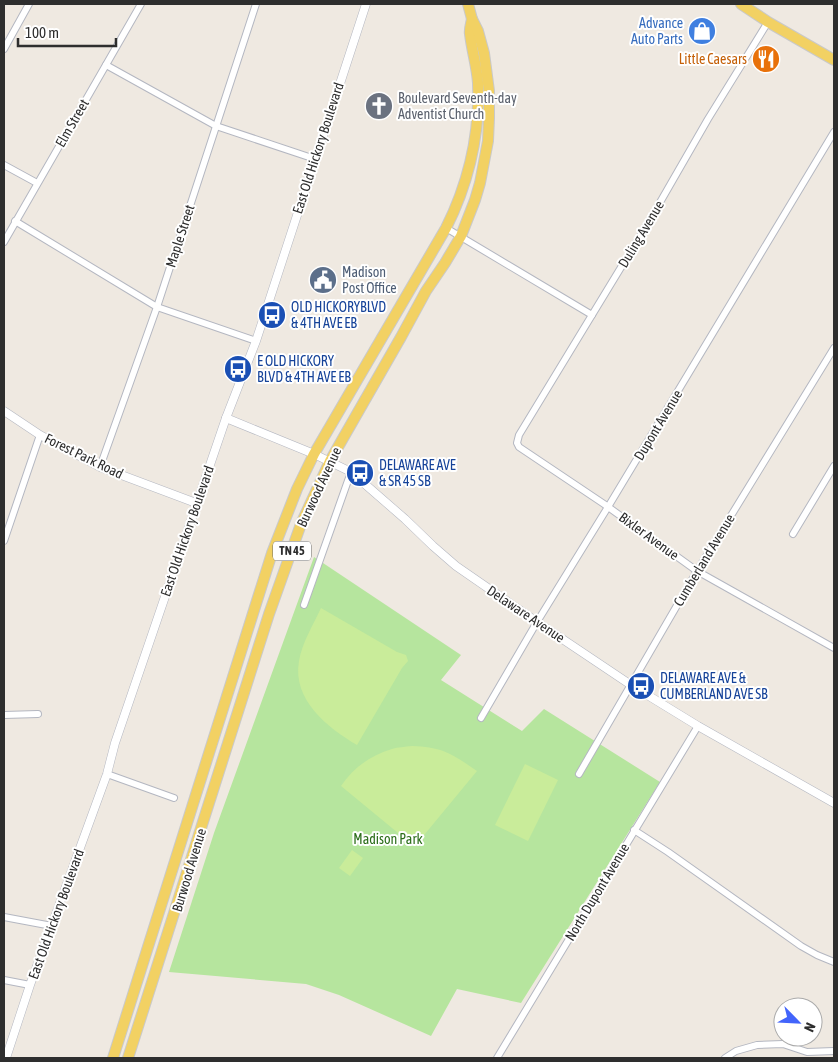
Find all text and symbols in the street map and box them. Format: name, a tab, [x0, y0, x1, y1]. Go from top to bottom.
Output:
scale bar	[18, 15, 115, 47]
place label: Advance Auto Parts	[631, 15, 683, 47]
shop icon: Advance Auto Parts	[687, 16, 717, 46]
text: 100 m	[25, 24, 59, 41]
restaurant icon: Little Caesars	[751, 44, 781, 74]
place label: Little Caesars	[679, 51, 747, 67]
street label: East Old Hickory Boulevard	[289, 80, 347, 216]
place label: Boulevard Seventh-day Adventist Church	[398, 90, 517, 122]
church icon: Boulevard Seventh-day Adventist Church	[364, 91, 394, 121]
street label: Elm Street	[52, 96, 92, 150]
street label: Duling Avenue	[615, 198, 667, 270]
street label: Maple Street	[162, 203, 198, 269]
place label: Madison Post Office	[342, 264, 397, 296]
public building icon: Madison Post Office	[308, 265, 338, 295]
place label: OLD HICKORYBLVD & 4TH AVE EB	[291, 299, 386, 331]
bus stop icon: OLD HICKORYBLVD & 4TH AVE EB	[257, 300, 287, 330]
place label: E OLD HICKORY BLVD & 4TH AVE EB	[257, 353, 351, 385]
bus stop icon: E OLD HICKORY BLVD & 4TH AVE EB	[223, 354, 253, 384]
street label: Dupont Avenue	[631, 387, 685, 463]
street label: Forest Park Road	[42, 430, 126, 482]
street label: Burwood Avenue	[294, 445, 344, 529]
place label: DELAWARE AVE & SR 45 SB	[379, 457, 456, 489]
bus stop icon: DELAWARE AVE & SR 45 SB	[345, 458, 375, 488]
street label: East Old Hickory Boulevard	[157, 464, 217, 598]
street label: Bixler Avenue	[616, 509, 682, 563]
street label: Cumberland Avenue	[670, 511, 738, 609]
road number: TN 45	[273, 542, 311, 560]
street label: Delaware Avenue	[484, 582, 568, 646]
place label: DELAWARE AVE & CUMBERLAND AVE SB	[660, 670, 768, 702]
bus stop icon: DELAWARE AVE & CUMBERLAND AVE SB	[626, 671, 656, 701]
street label: Burwood Avenue	[169, 826, 209, 914]
park label: Madison Park	[353, 831, 423, 847]
street label: North Dupont Avenue	[562, 840, 632, 944]
street label: East Old Hickory Boulevard	[25, 847, 87, 981]
north arrow	[773, 997, 823, 1047]
text: N	[801, 1020, 819, 1034]

